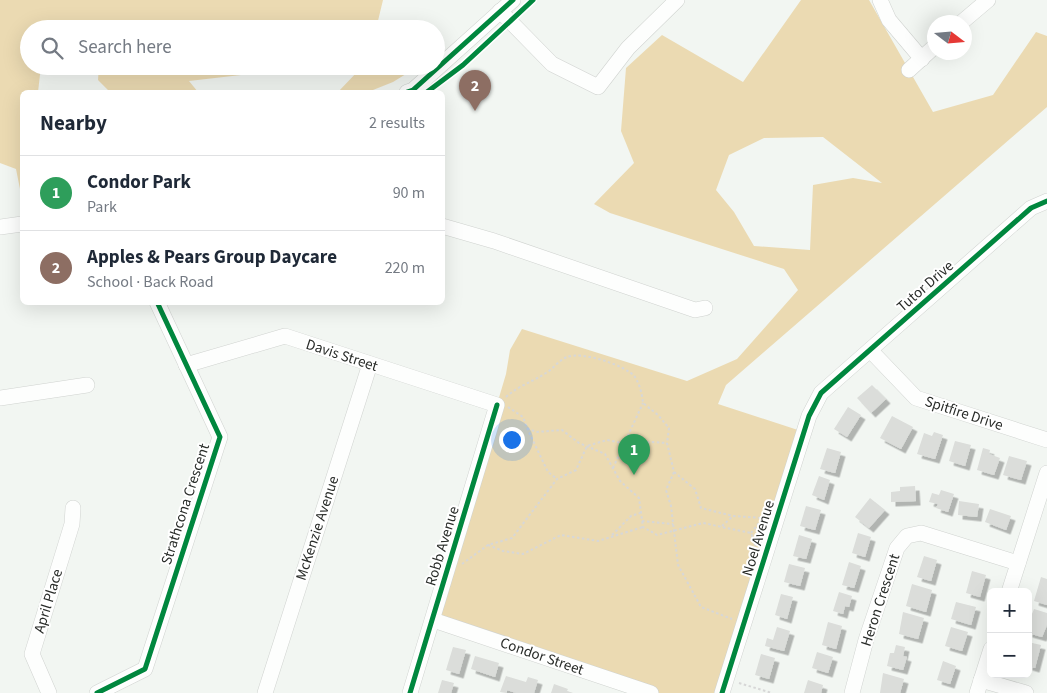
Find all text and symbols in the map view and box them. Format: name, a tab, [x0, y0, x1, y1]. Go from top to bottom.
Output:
north arrow	[927, 15, 972, 60]
search box	[20, 20, 445, 75]
icon: search	[38, 34, 66, 62]
text: Search here	[78, 34, 172, 61]
pin: 2	[459, 70, 491, 111]
text: Nearby	[40, 108, 107, 138]
text: 2 results	[369, 112, 425, 134]
text: Condor Park	[87, 169, 191, 196]
text: 1	[52, 182, 60, 204]
text: 90 m	[393, 182, 425, 204]
text: Park	[87, 196, 117, 218]
text: Apples & Pears Group Daycare	[87, 244, 337, 271]
street label: Tutor Drive	[892, 256, 958, 317]
text: 2	[52, 257, 60, 279]
text: 220 m	[385, 257, 425, 279]
text: School · Back Road	[87, 271, 214, 293]
street label: Davis Street	[303, 334, 380, 377]
street label: Spitfire Drive	[922, 391, 1006, 436]
your location	[499, 427, 525, 453]
pin: 1	[618, 434, 650, 475]
street label: Strathcona Crescent	[156, 441, 215, 567]
street label: McKenzie Avenue	[291, 473, 344, 583]
street label: Noel Avenue	[737, 498, 780, 579]
street label: Robb Avenue	[420, 504, 465, 589]
street label: Heron Crescent	[856, 551, 905, 649]
street label: April Place	[29, 567, 68, 636]
map controls	[987, 588, 1032, 678]
button: +	[987, 588, 1032, 633]
street label: Condor Street	[497, 632, 586, 681]
button: −	[987, 633, 1032, 678]

